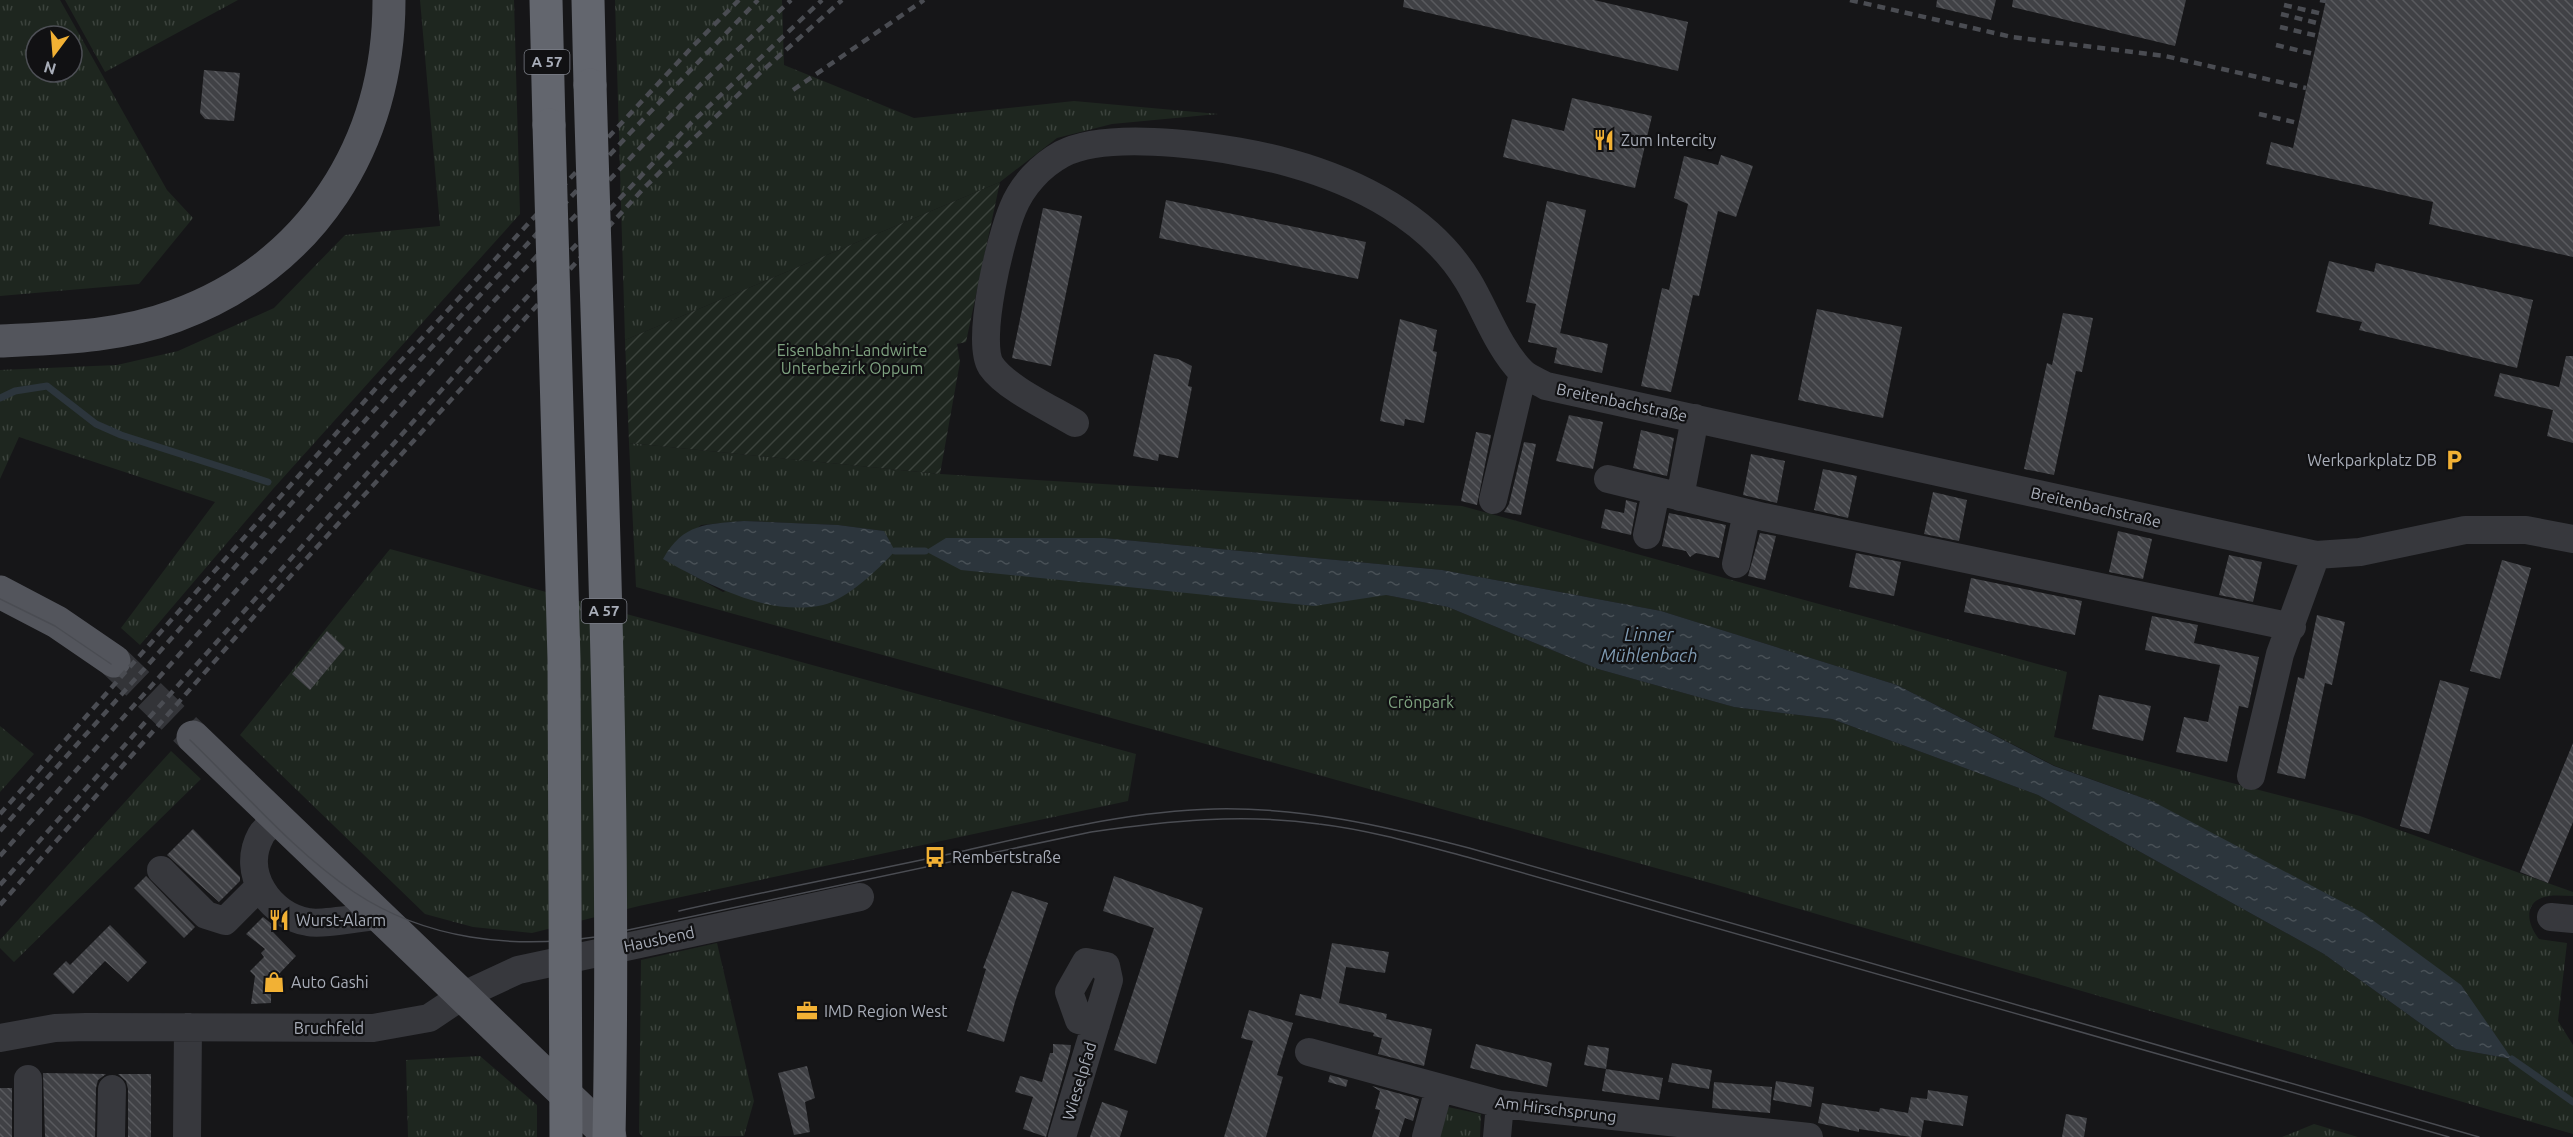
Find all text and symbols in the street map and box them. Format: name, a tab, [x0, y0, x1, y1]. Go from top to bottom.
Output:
north arrow	[24, 24, 84, 84]
road number: A 57	[524, 50, 570, 74]
text: N	[42, 58, 58, 79]
restaurant icon: Zum Intercity	[1592, 128, 1616, 152]
place label: Zum Intercity	[1621, 131, 1717, 149]
park label: Eisenbahn-Landwirte Unterbezirk Oppum	[777, 341, 927, 377]
street label: Breitenbachstraße	[1555, 379, 1689, 425]
parking icon: Werkparkplatz DB	[2442, 448, 2466, 472]
place label: Werkparkplatz DB	[2307, 451, 2437, 469]
street label: Breitenbachstraße	[2029, 483, 2163, 531]
road number: A 57	[582, 599, 626, 623]
water label: Linner Mühlenbach	[1601, 624, 1697, 665]
park label: Crönpark	[1388, 693, 1454, 711]
bus stop icon: Rembertstraße	[923, 845, 947, 869]
place label: Rembertstraße	[952, 848, 1061, 866]
restaurant icon: Wurst-Alarm	[267, 908, 291, 932]
place label: Wurst-Alarm	[296, 911, 386, 929]
street label: Hausbend	[622, 923, 696, 955]
shop icon: Auto Gashi	[262, 970, 286, 994]
place label: Auto Gashi	[291, 973, 369, 991]
office icon: IMD Region West	[795, 999, 819, 1023]
place label: IMD Region West	[824, 1002, 948, 1020]
street label: Bruchfeld	[294, 1019, 364, 1037]
street label: Wieselpfad	[1059, 1040, 1099, 1122]
street label: Am Hirschsprung	[1494, 1093, 1618, 1125]

